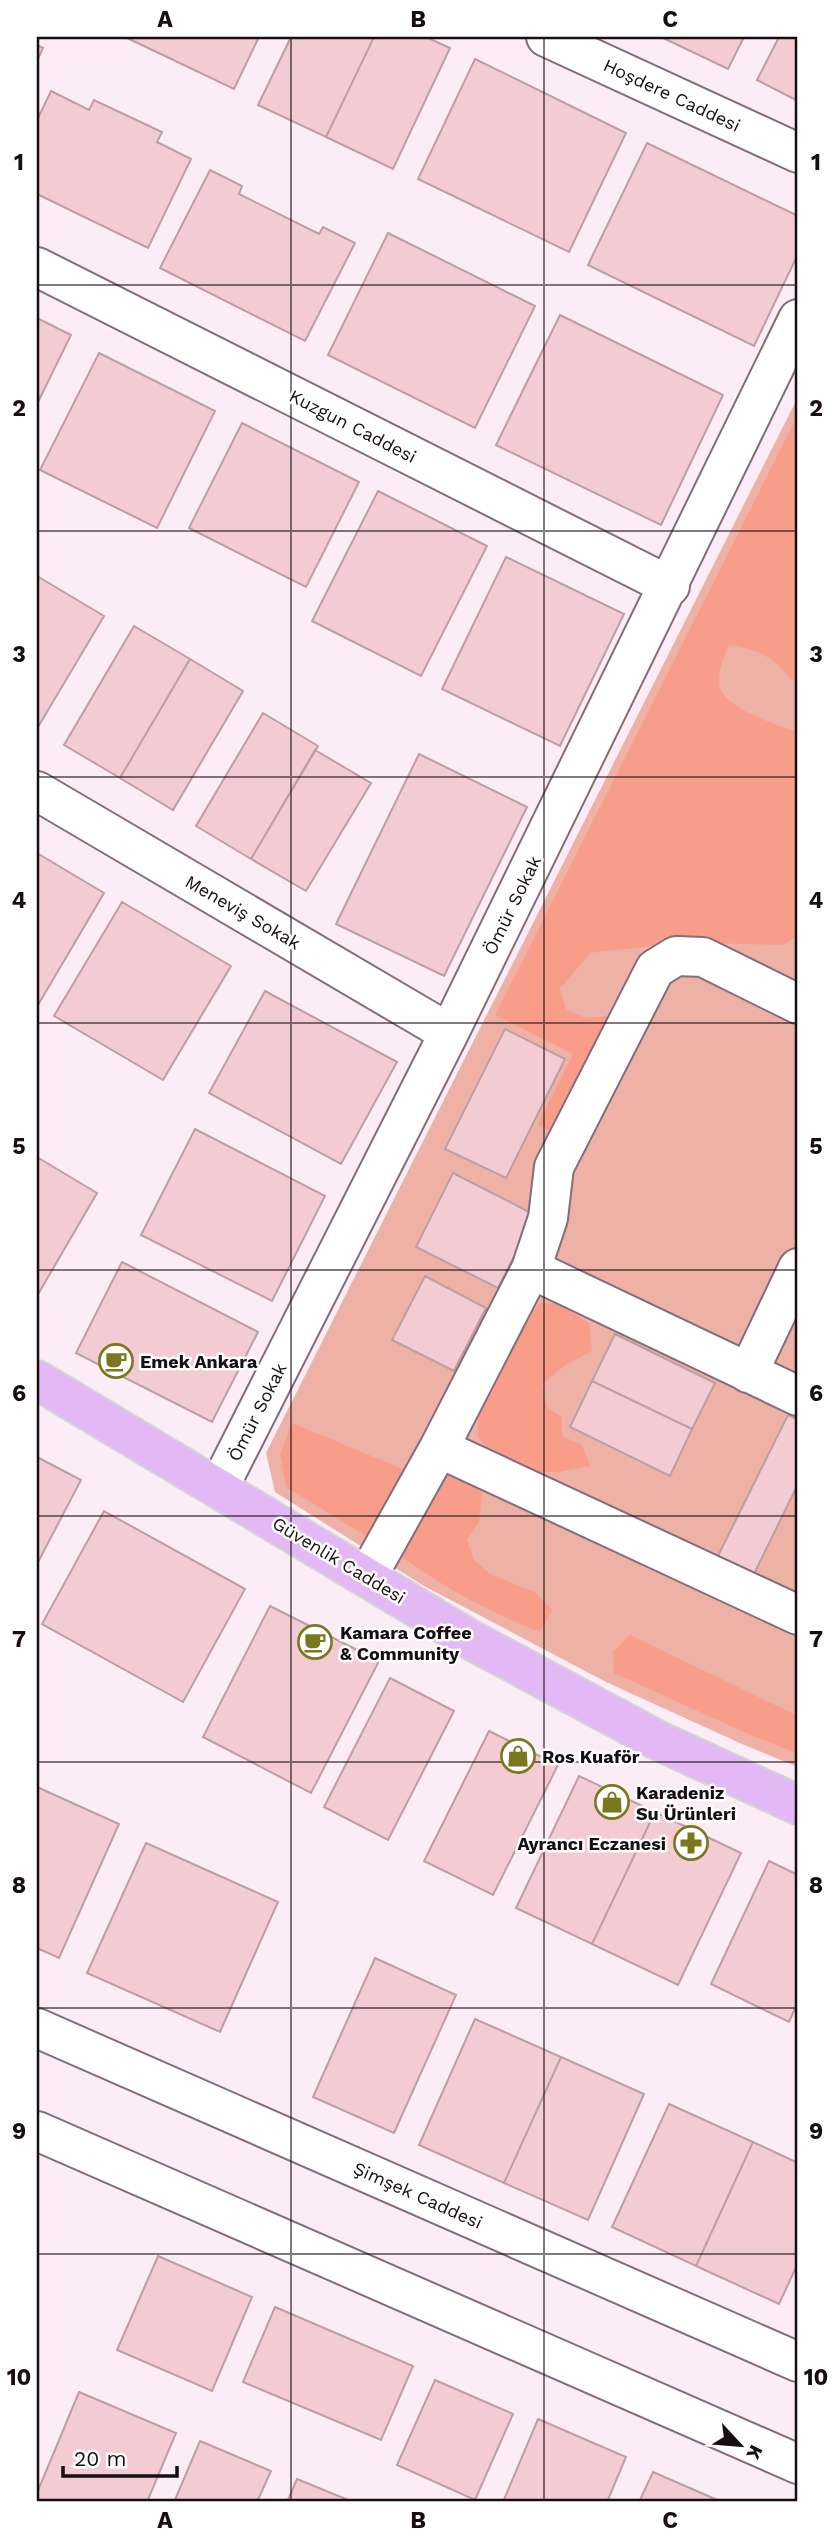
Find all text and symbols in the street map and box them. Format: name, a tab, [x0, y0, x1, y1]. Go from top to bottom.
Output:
text: A	[157, 6, 173, 33]
text: B	[410, 6, 426, 33]
text: C	[662, 6, 678, 33]
street label: Hoşdere Caddesi	[600, 54, 744, 136]
text: 1	[14, 149, 24, 176]
text: 1	[811, 149, 821, 176]
street label: Kuzgun Caddesi	[286, 385, 420, 467]
text: 2	[12, 395, 26, 422]
text: 2	[809, 395, 823, 422]
text: 3	[12, 641, 26, 668]
text: 3	[809, 641, 823, 668]
street label: Ömür Sokak	[479, 852, 545, 958]
street label: Meneviş Sokak	[182, 871, 304, 953]
text: 4	[12, 887, 27, 914]
text: 4	[809, 887, 824, 914]
text: 5	[12, 1133, 26, 1160]
text: 5	[809, 1133, 823, 1160]
cafe icon: Emek Ankara	[97, 1342, 135, 1380]
place label: Emek Ankara	[140, 1351, 258, 1372]
street label: Ömür Sokak	[223, 1359, 291, 1465]
text: 6	[12, 1380, 26, 1407]
text: 6	[809, 1380, 823, 1407]
street label: Güvenlik Caddesi	[269, 1512, 409, 1608]
place label: Kamara Coffee & Community	[340, 1622, 472, 1664]
cafe icon: Kamara Coffee & Community	[296, 1623, 334, 1661]
text: 7	[12, 1626, 26, 1653]
text: 7	[809, 1626, 823, 1653]
shop icon: Ros Kuaför	[499, 1737, 537, 1775]
place label: Ros Kuaför	[542, 1746, 640, 1767]
place label: Karadeniz Su Ürünleri	[636, 1782, 736, 1824]
shop icon: Karadeniz Su Ürünleri	[593, 1783, 631, 1821]
pharmacy icon: Ayrancı Eczanesi	[672, 1824, 710, 1862]
place label: Ayrancı Eczanesi	[517, 1833, 666, 1854]
text: 8	[12, 1872, 26, 1899]
text: 8	[809, 1872, 823, 1899]
text: 9	[12, 2118, 26, 2145]
text: 9	[809, 2118, 823, 2145]
street label: Şimşek Caddesi	[350, 2157, 486, 2233]
text: 10	[7, 2364, 31, 2391]
text: 10	[804, 2364, 828, 2391]
north arrow	[706, 2410, 776, 2480]
scale bar	[63, 2434, 177, 2478]
text: K	[742, 2441, 768, 2463]
text: 20 m	[74, 2446, 126, 2471]
text: A	[157, 2507, 173, 2534]
text: B	[410, 2507, 426, 2534]
text: C	[662, 2507, 678, 2534]

